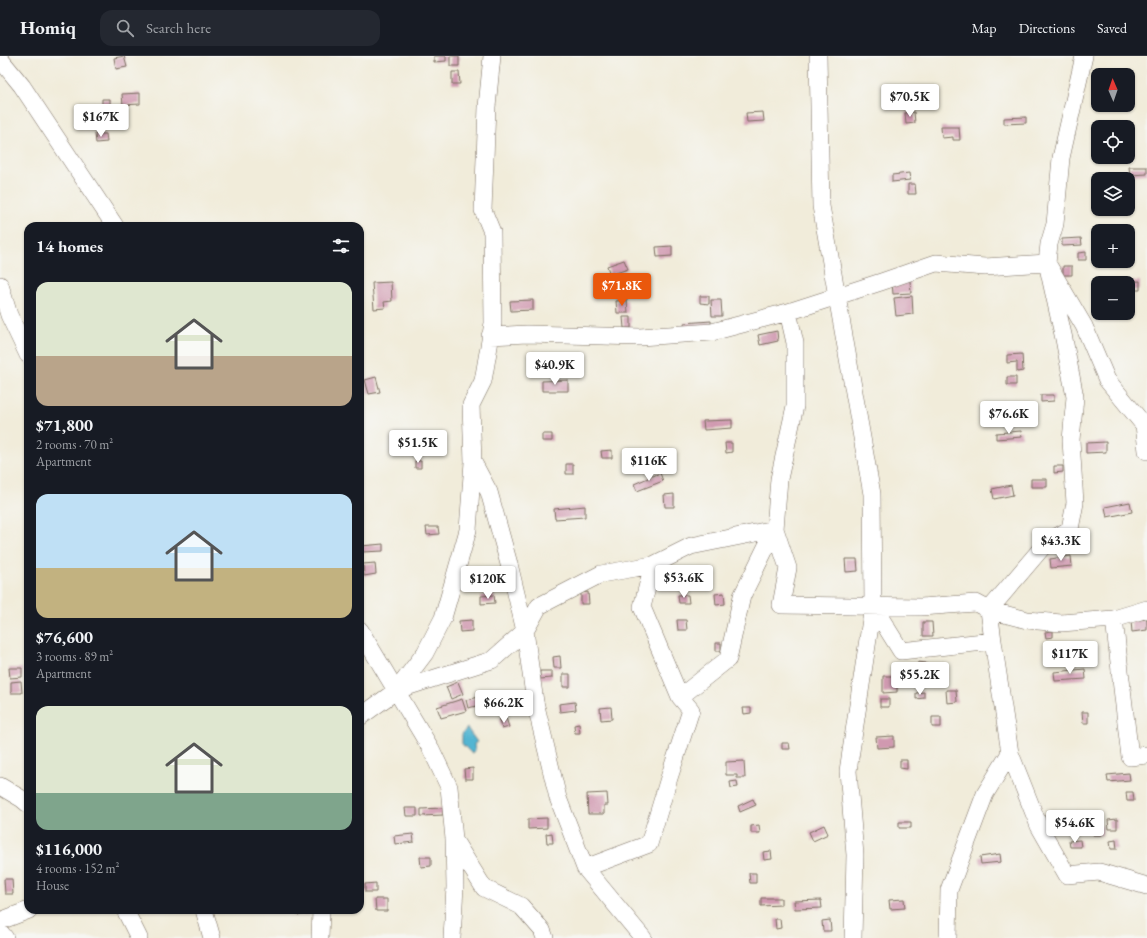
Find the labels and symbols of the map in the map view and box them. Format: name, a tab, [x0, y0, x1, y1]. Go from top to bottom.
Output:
north arrow	[1091, 68, 1135, 112]
pin: $70.5K	[877, 84, 943, 118]
pin: $167K	[73, 104, 129, 138]
pin: $71.8K	[589, 273, 655, 307]
pin: $40.9K	[522, 352, 588, 386]
pin: $76.6K	[976, 401, 1042, 435]
pin: $51.5K	[385, 430, 451, 464]
pin: $116K	[621, 448, 677, 482]
pin: $43.3K	[1028, 528, 1094, 562]
pin: $53.6K	[651, 565, 717, 599]
pin: $120K	[460, 566, 516, 600]
pin: $117K	[1042, 641, 1098, 675]
pin: $55.2K	[887, 662, 953, 696]
pin: $66.2K	[471, 690, 537, 724]
pin: $54.6K	[1042, 810, 1108, 844]

